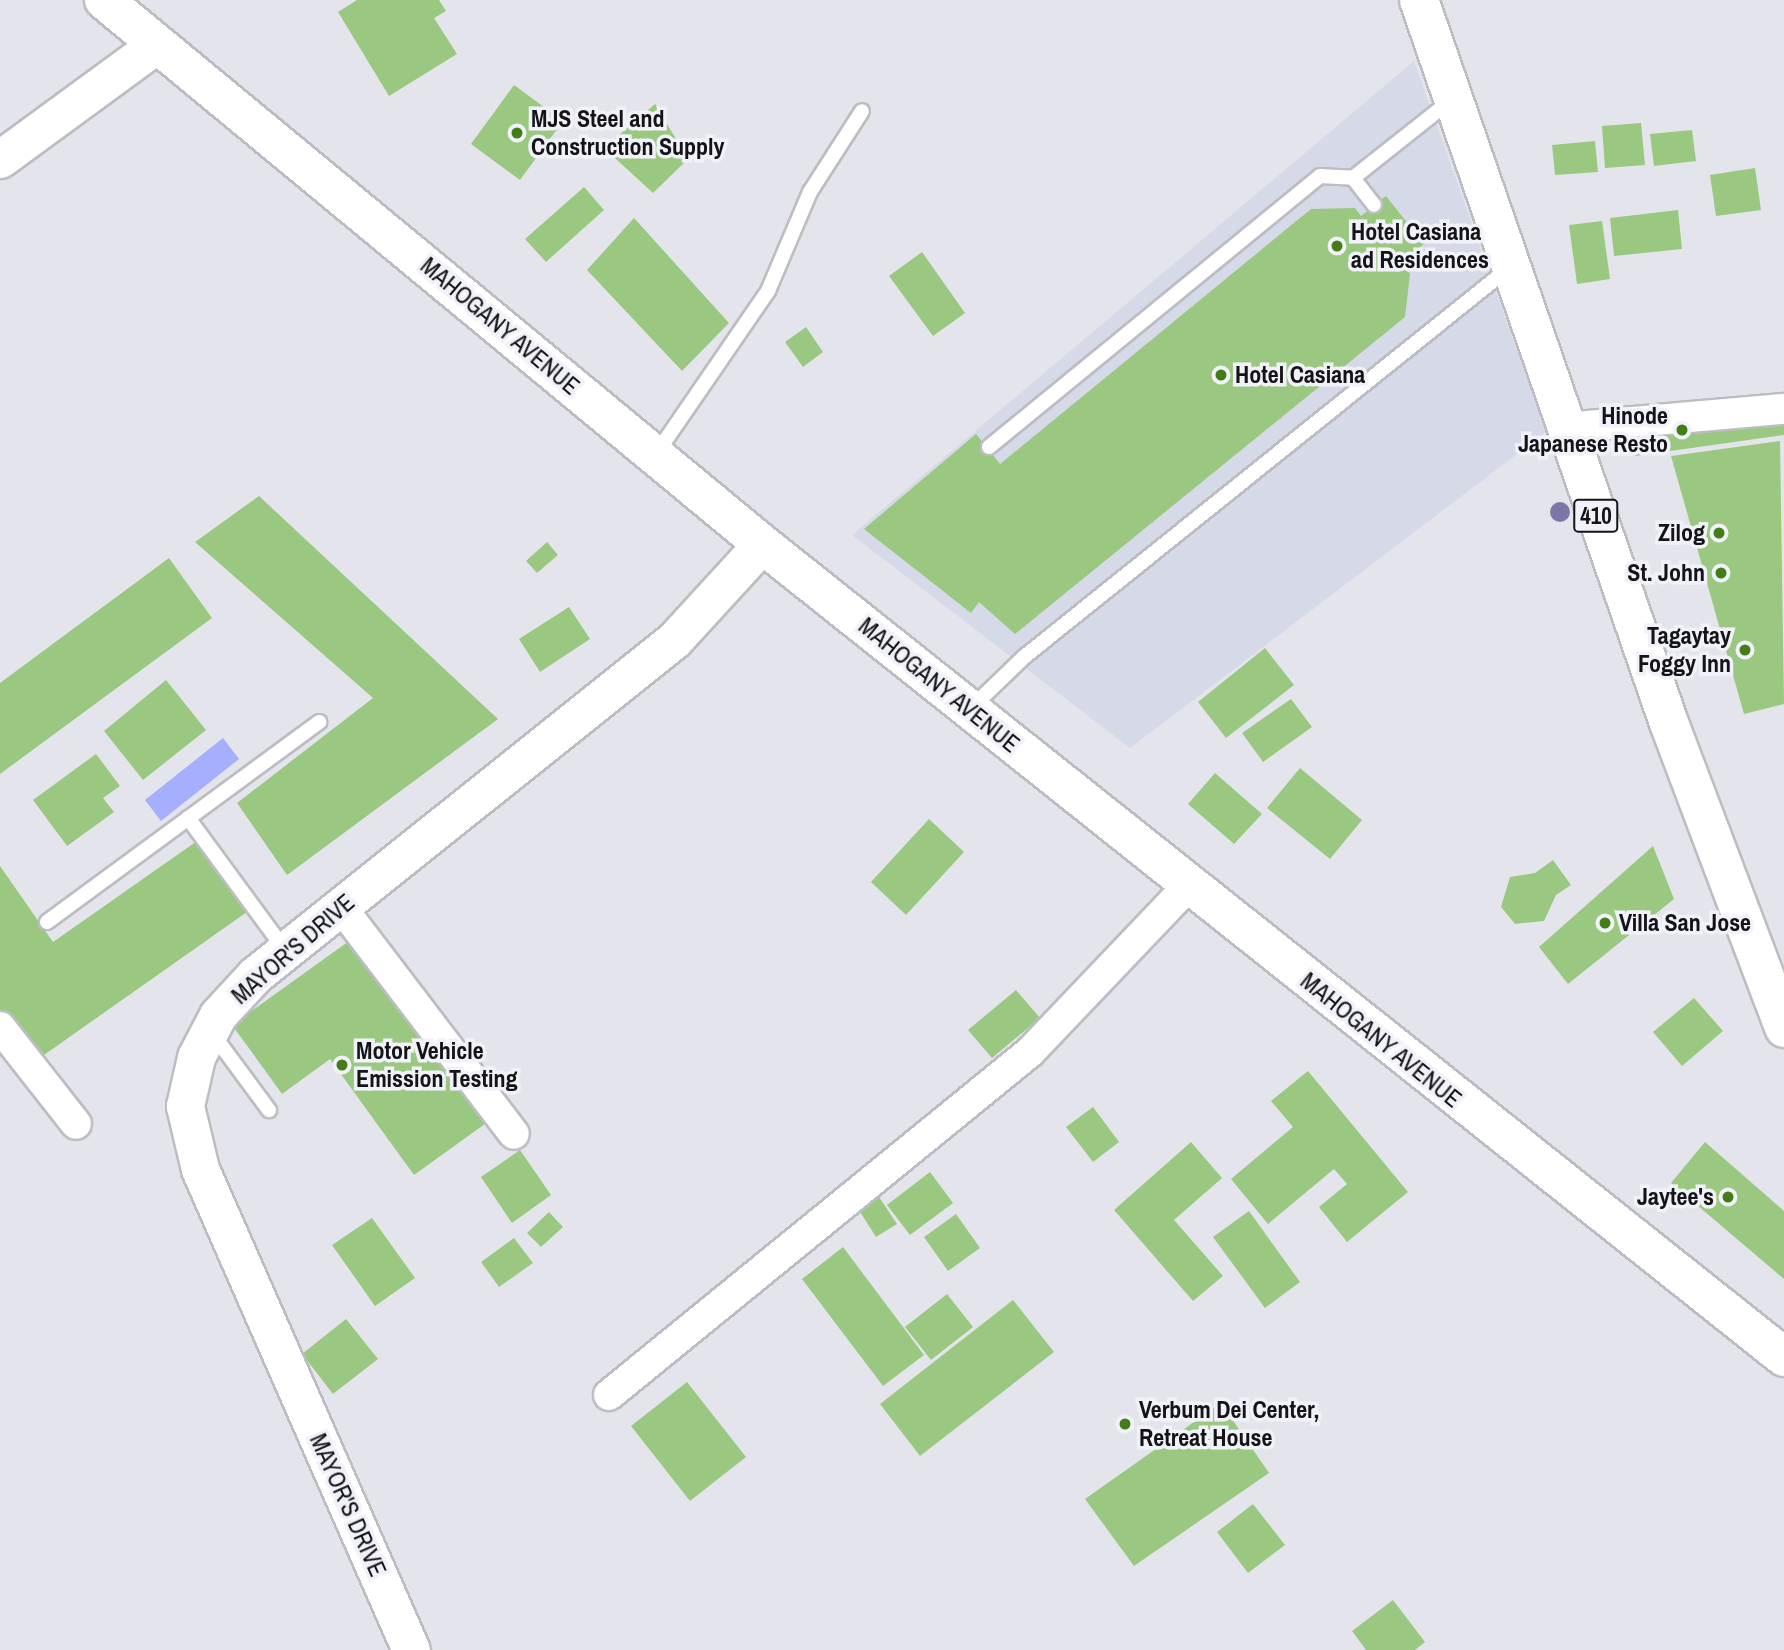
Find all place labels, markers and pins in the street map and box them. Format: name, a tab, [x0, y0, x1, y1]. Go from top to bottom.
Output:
place label: MJS Steel and Construction Supply	[531, 105, 725, 161]
marker: MJS Steel and Construction Supply	[509, 125, 525, 141]
place label: Hotel Casiana ad Residences	[1351, 218, 1489, 274]
marker: Hotel Casiana ad Residences	[1329, 238, 1345, 254]
place label: Hotel Casiana	[1235, 361, 1365, 389]
marker: Hotel Casiana	[1213, 367, 1229, 383]
place label: Hinode Japanese Resto	[1518, 402, 1668, 458]
marker: Hinode Japanese Resto	[1674, 422, 1690, 438]
place label: Zilog	[1658, 519, 1705, 547]
marker: Zilog	[1711, 525, 1727, 541]
place label: St. John	[1627, 559, 1705, 587]
marker: St. John	[1711, 563, 1731, 583]
place label: Tagaytay Foggy Inn	[1638, 622, 1731, 678]
marker: Tagaytay Foggy Inn	[1737, 642, 1753, 658]
place label: Villa San Jose	[1619, 909, 1751, 937]
marker: Villa San Jose	[1597, 915, 1613, 931]
place label: Motor Vehicle Emission Testing	[356, 1037, 518, 1093]
marker: Motor Vehicle Emission Testing	[334, 1057, 350, 1073]
place label: Jaytee's	[1637, 1183, 1714, 1211]
marker: Jaytee's	[1720, 1189, 1736, 1205]
place label: Verbum Dei Center, Retreat House	[1139, 1396, 1319, 1452]
marker: Verbum Dei Center, Retreat House	[1117, 1416, 1133, 1432]

